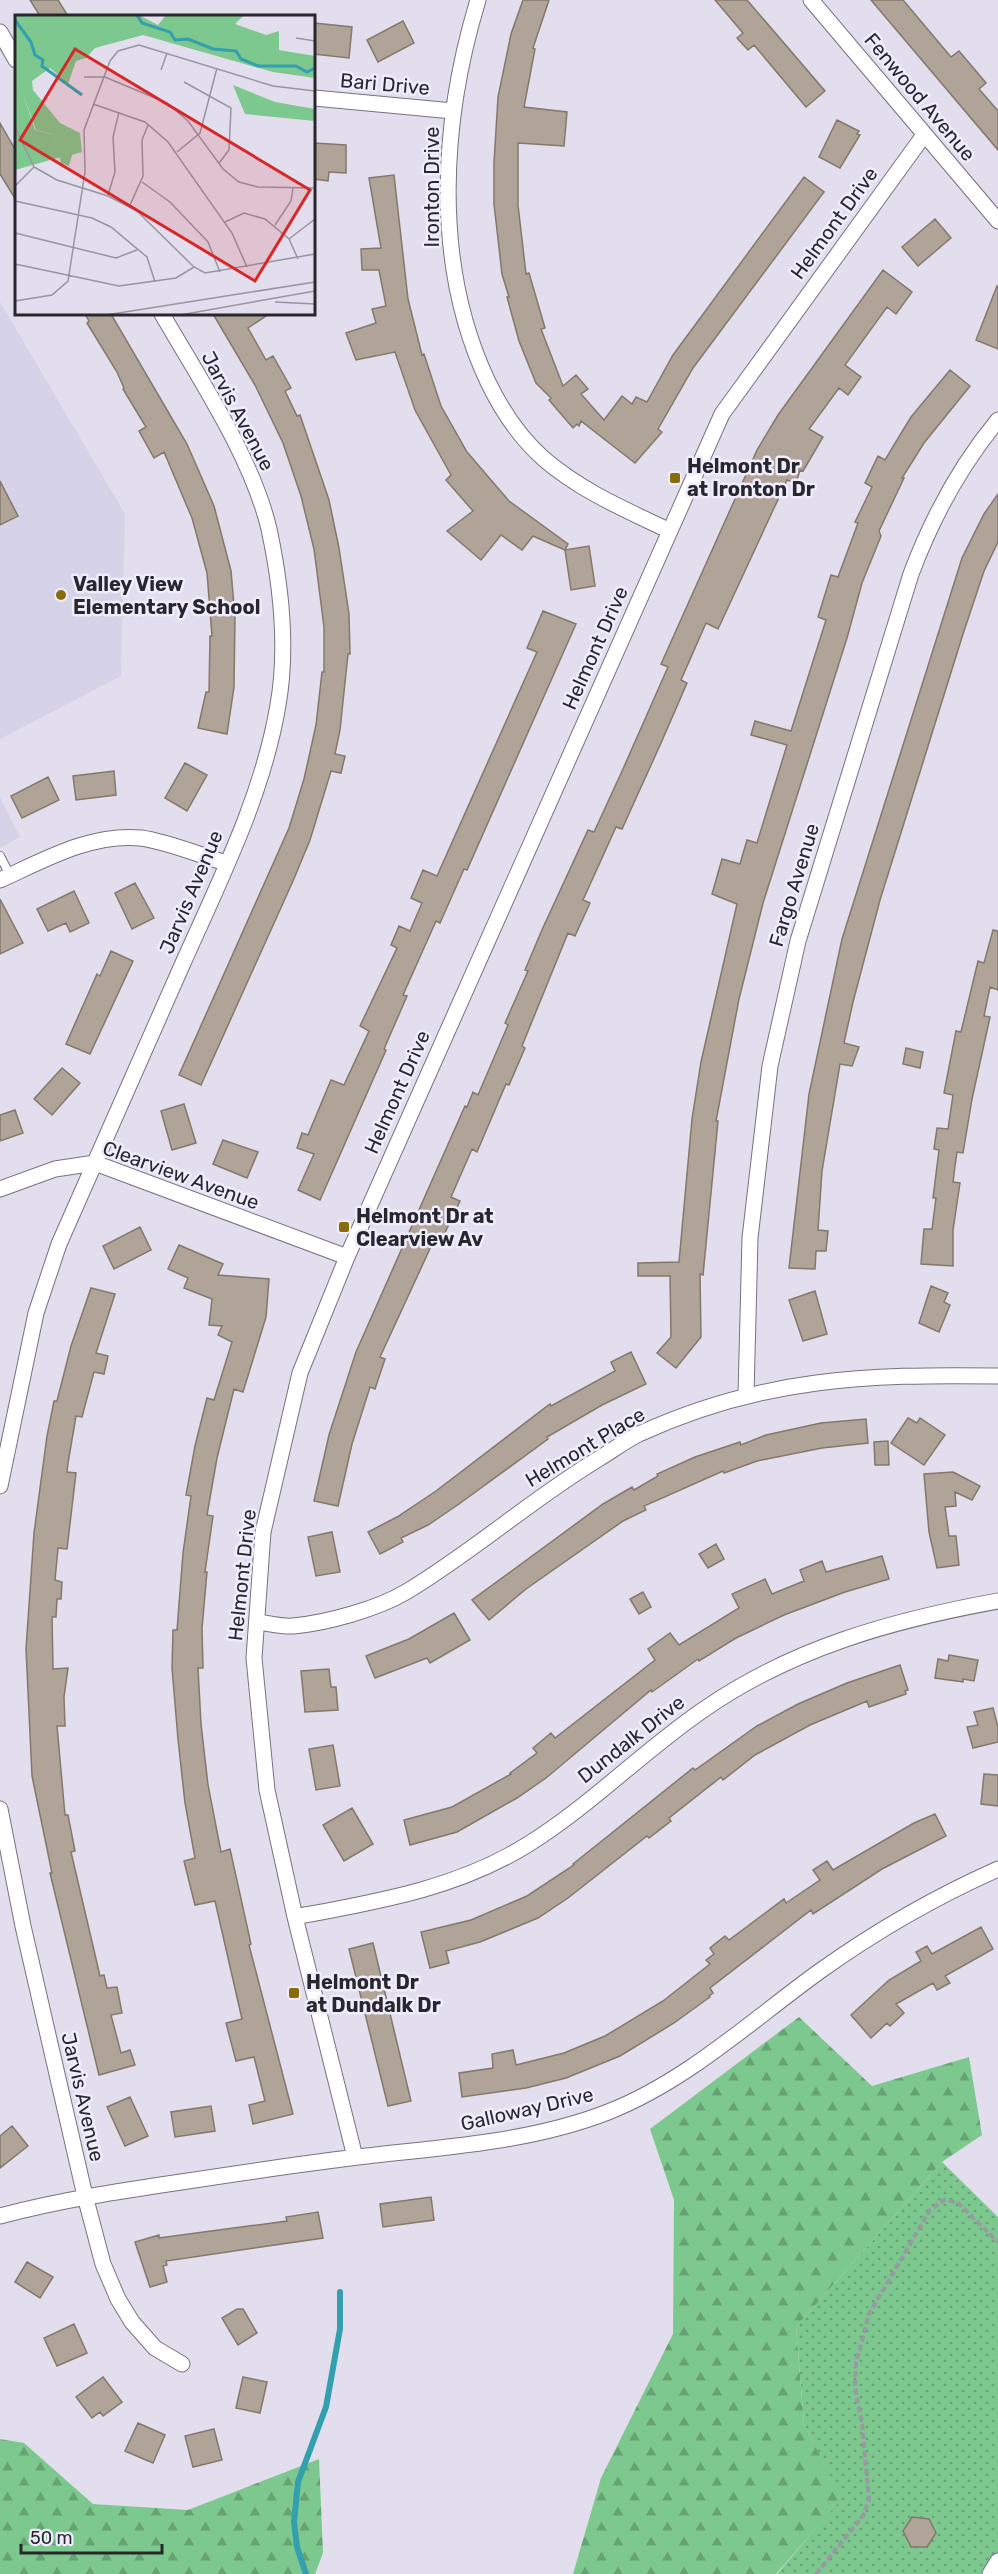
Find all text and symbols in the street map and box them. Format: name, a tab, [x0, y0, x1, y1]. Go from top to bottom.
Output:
inset map	[15, 15, 315, 315]
street label: Fenwood Avenue	[859, 28, 981, 166]
street label: Bari Drive	[339, 68, 431, 100]
street label: Ironton Drive	[420, 127, 444, 247]
street label: Helmont Drive	[785, 162, 883, 284]
street label: Jarvis Avenue	[196, 347, 280, 475]
place label: Helmont Dr at Ironton Dr	[687, 454, 815, 501]
marker: Helmont Dr at Ironton Dr	[668, 471, 682, 485]
place label: Valley View Elementary School	[73, 572, 260, 619]
street label: Helmont Drive	[557, 583, 633, 713]
marker: Valley View Elementary School	[54, 588, 68, 602]
street label: Fargo Avenue	[764, 821, 824, 949]
street label: Jarvis Avenue	[154, 827, 228, 957]
street label: Helmont Drive	[359, 1027, 435, 1157]
street label: Clearview Avenue	[99, 1136, 263, 1214]
place label: Helmont Dr at Clearview Av	[356, 1204, 494, 1251]
marker: Helmont Dr at Clearview Av	[337, 1220, 351, 1234]
street label: Helmont Place	[521, 1402, 649, 1492]
street label: Helmont Drive	[223, 1508, 261, 1642]
street label: Dundalk Drive	[573, 1690, 689, 1788]
place label: Helmont Dr at Dundalk Dr	[306, 1970, 441, 2017]
marker: Helmont Dr at Dundalk Dr	[287, 1986, 301, 2000]
street label: Jarvis Avenue	[56, 2030, 110, 2164]
street label: Galloway Drive	[458, 2082, 596, 2136]
scale bar	[21, 2517, 162, 2555]
text: 50 m	[30, 2527, 73, 2549]

